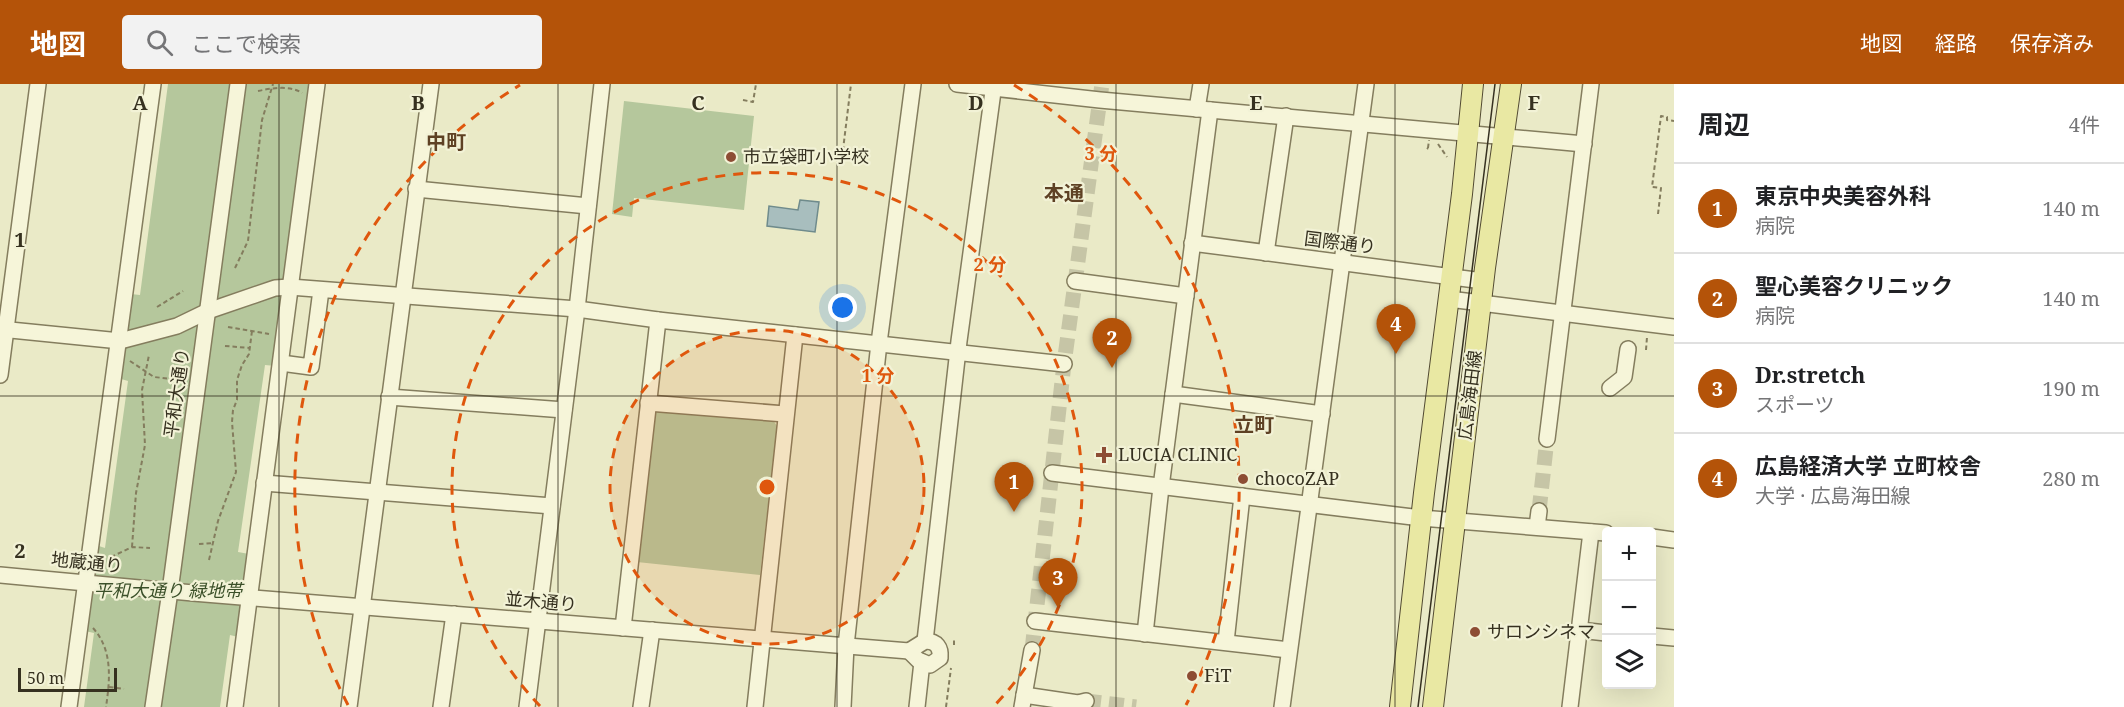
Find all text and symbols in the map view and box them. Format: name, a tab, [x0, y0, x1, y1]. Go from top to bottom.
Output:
search box	[122, 15, 542, 69]
text: 地図	[30, 24, 86, 62]
icon: search	[143, 26, 176, 59]
text: ここで検索	[191, 28, 301, 58]
text: 地図	[1860, 29, 1902, 57]
text: 経路	[1935, 29, 1977, 57]
text: 保存済み	[2010, 29, 2094, 57]
text: A	[132, 89, 148, 116]
text: B	[411, 89, 425, 116]
text: C	[691, 89, 705, 116]
text: D	[968, 89, 984, 116]
text: E	[1249, 89, 1263, 116]
text: F	[1528, 89, 1540, 116]
text: 周辺	[1698, 106, 1750, 142]
text: 4件	[2069, 111, 2100, 138]
district label: 中町	[426, 128, 466, 155]
text: 3 分	[1085, 141, 1117, 165]
place label: 市立袋町小学校	[743, 144, 869, 168]
marker: 市立袋町小学校	[724, 150, 738, 164]
district label: 本通	[1044, 179, 1084, 206]
text: 東京中央美容外科	[1755, 180, 1931, 210]
text: 1	[1712, 195, 1723, 222]
text: 140 m	[2042, 195, 2100, 222]
text: 病院	[1755, 212, 1795, 239]
text: 1	[14, 226, 26, 253]
street label: 国際通り	[1303, 226, 1377, 258]
text: 2 分	[974, 252, 1006, 276]
text: 聖心美容クリニック	[1755, 270, 1953, 300]
text: 2	[1712, 285, 1723, 312]
text: 140 m	[2042, 285, 2100, 312]
your location	[828, 293, 857, 322]
text: 病院	[1755, 302, 1795, 329]
pin: 4	[1376, 304, 1416, 354]
pin: 2	[1092, 318, 1132, 368]
street label: 平和大通り	[158, 347, 194, 439]
street label: 広島海田線	[1452, 349, 1486, 441]
text: Dr.stretch	[1755, 359, 1866, 389]
text: 1 分	[862, 363, 894, 387]
text: 3	[1712, 375, 1723, 402]
text: 190 m	[2042, 375, 2100, 402]
text: スポーツ	[1755, 391, 1835, 418]
district label: 立町	[1234, 411, 1274, 438]
place label: LUCIA CLINIC	[1118, 442, 1237, 466]
marker: LUCIA CLINIC	[1095, 446, 1113, 464]
text: 広島経済大学 立町校舎	[1755, 450, 1981, 480]
pin: 1	[994, 462, 1034, 512]
text: 4	[1712, 465, 1723, 492]
text: 280 m	[2042, 465, 2100, 492]
place label: chocoZAP	[1255, 466, 1339, 490]
marker: chocoZAP	[1236, 472, 1250, 486]
centre of rings	[757, 477, 777, 497]
text: 大学 · 広島海田線	[1755, 482, 1910, 509]
map controls	[1602, 527, 1656, 689]
button: +	[1602, 527, 1656, 581]
text: 2	[14, 537, 26, 564]
street label: 地蔵通り	[50, 546, 124, 578]
pin: 3	[1038, 558, 1078, 608]
park label: 平和大通り 緑地帯	[94, 578, 245, 602]
button: −	[1602, 581, 1656, 635]
street label: 並木通り	[504, 586, 578, 616]
place label: サロンシネマ	[1487, 619, 1595, 643]
marker: サロンシネマ	[1468, 625, 1482, 639]
button: layers	[1602, 635, 1656, 689]
place label: FiT	[1204, 663, 1231, 687]
scale bar	[18, 665, 117, 692]
text: 50 m	[27, 667, 64, 689]
marker: FiT	[1185, 669, 1199, 683]

